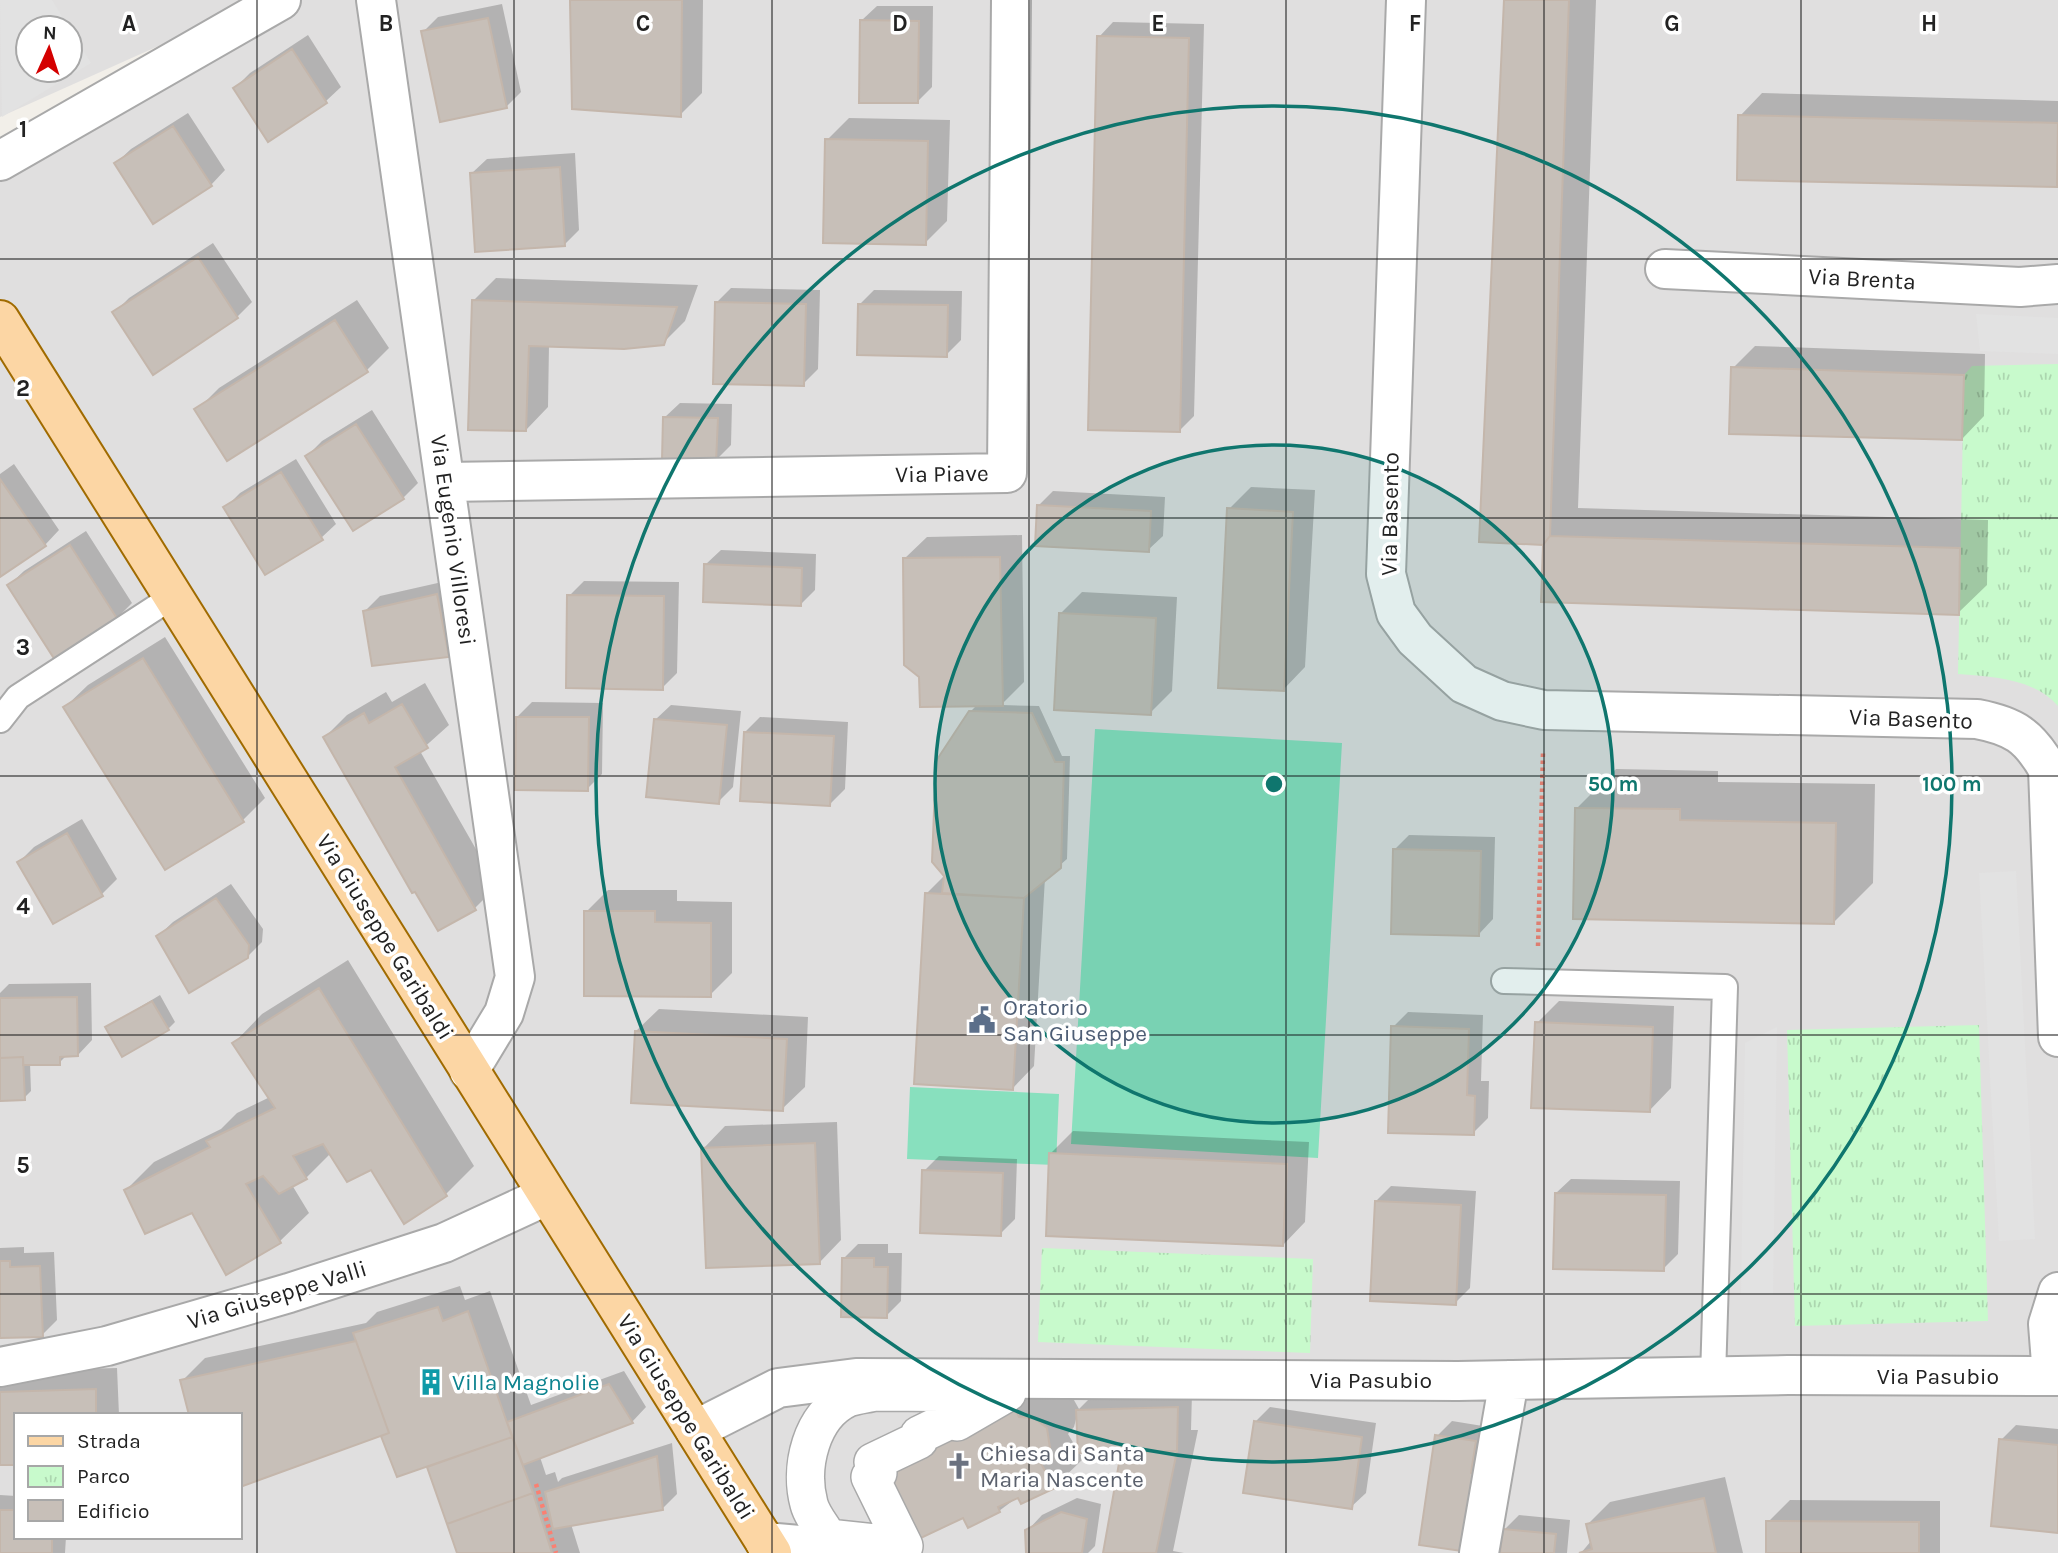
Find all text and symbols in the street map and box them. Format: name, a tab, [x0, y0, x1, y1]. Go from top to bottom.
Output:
text: A	[122, 10, 136, 37]
text: B	[379, 10, 393, 37]
text: C	[636, 10, 650, 37]
text: D	[892, 10, 908, 37]
text: E	[1151, 10, 1165, 37]
text: F	[1409, 10, 1421, 37]
text: G	[1664, 10, 1680, 37]
text: H	[1921, 10, 1937, 37]
north arrow	[14, 14, 84, 84]
text: N	[42, 22, 57, 44]
text: 1	[19, 116, 27, 143]
street label: Via Brenta	[1808, 263, 1916, 295]
text: 2	[16, 375, 30, 402]
street label: Via Eugenio Villoresi	[425, 433, 481, 647]
street label: Via Basento	[1375, 452, 1405, 576]
street label: Via Piave	[895, 460, 989, 488]
text: 3	[16, 634, 30, 661]
street label: Via Basento	[1849, 703, 1973, 735]
centre of rings	[1262, 772, 1286, 796]
text: 50 m	[1588, 772, 1638, 796]
text: 100 m	[1922, 772, 1982, 796]
street label: Via Giuseppe Garibaldi	[311, 829, 459, 1045]
text: 4	[16, 893, 30, 920]
place label: Oratorio San Giuseppe	[1003, 994, 1147, 1047]
public building icon: Oratorio San Giuseppe	[967, 1005, 997, 1035]
text: 5	[16, 1152, 30, 1179]
street label: Via Giuseppe Valli	[184, 1255, 370, 1335]
street label: Via Giuseppe Garibaldi	[612, 1309, 760, 1525]
street label: Via Pasubio	[1877, 1363, 1999, 1390]
building icon: Villa Magnolie	[416, 1367, 446, 1397]
street label: Via Pasubio	[1310, 1367, 1432, 1394]
place label: Villa Magnolie	[452, 1369, 599, 1396]
legend	[14, 1413, 242, 1539]
text: Strada	[77, 1429, 141, 1453]
place label: Chiesa di Santa Maria Nascente	[980, 1440, 1145, 1493]
church icon: Chiesa di Santa Maria Nascente	[944, 1451, 974, 1481]
text: Parco	[77, 1464, 130, 1488]
text: Edificio	[77, 1499, 150, 1523]

